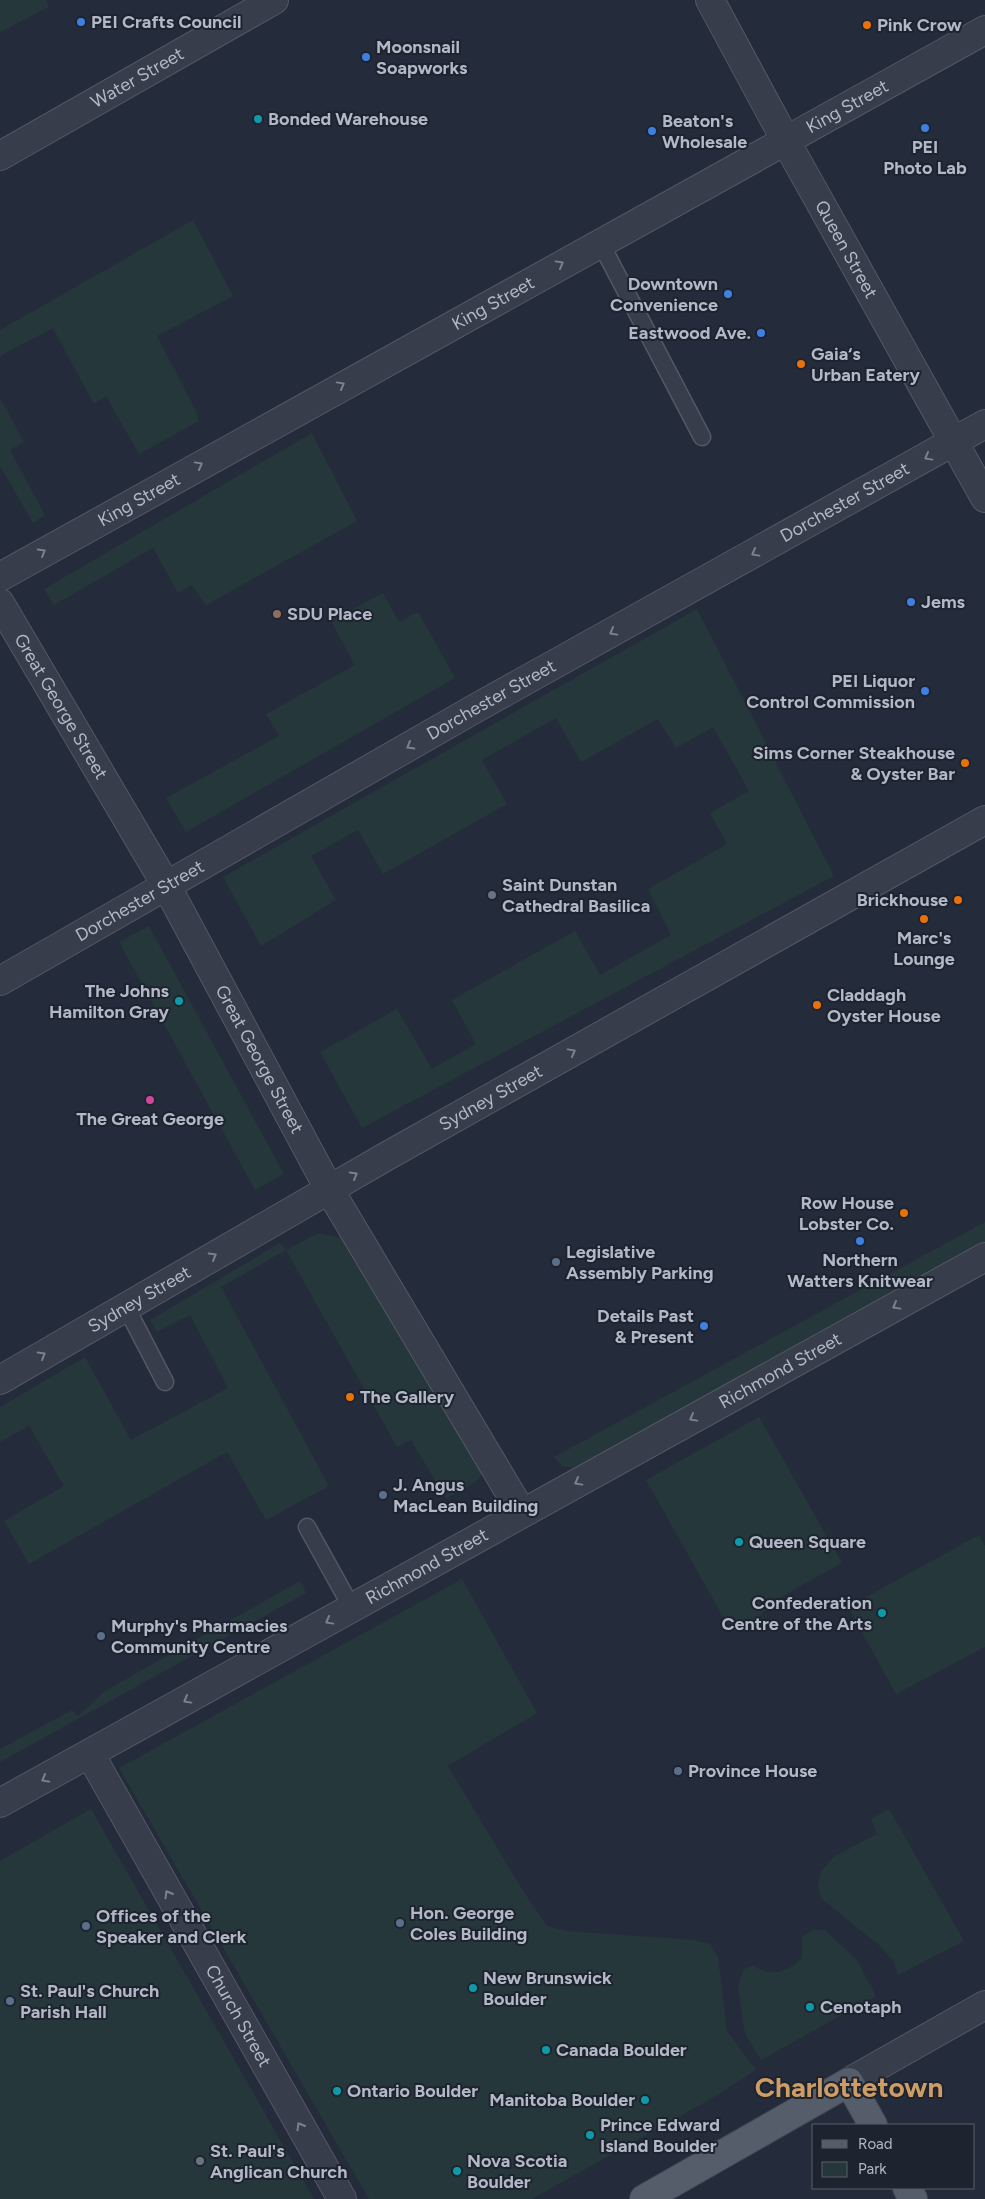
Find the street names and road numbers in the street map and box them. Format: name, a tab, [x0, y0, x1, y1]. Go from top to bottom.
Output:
street label: Water Street	[87, 43, 188, 113]
street label: King Street	[802, 75, 892, 138]
street label: Queen Street	[810, 196, 882, 302]
street label: King Street	[448, 271, 538, 335]
street label: Dorchester Street	[776, 457, 913, 547]
street label: King Street	[94, 468, 184, 531]
street label: Great George Street	[9, 630, 112, 783]
street label: Dorchester Street	[423, 655, 560, 745]
street label: Dorchester Street	[72, 855, 208, 946]
street label: Great George Street	[211, 981, 308, 1138]
street label: Sydney Street	[435, 1060, 546, 1136]
street label: Sydney Street	[84, 1261, 195, 1338]
street label: Richmond Street	[715, 1328, 845, 1413]
street label: Richmond Street	[362, 1524, 492, 1609]
street label: Church Street	[201, 1961, 276, 2071]

